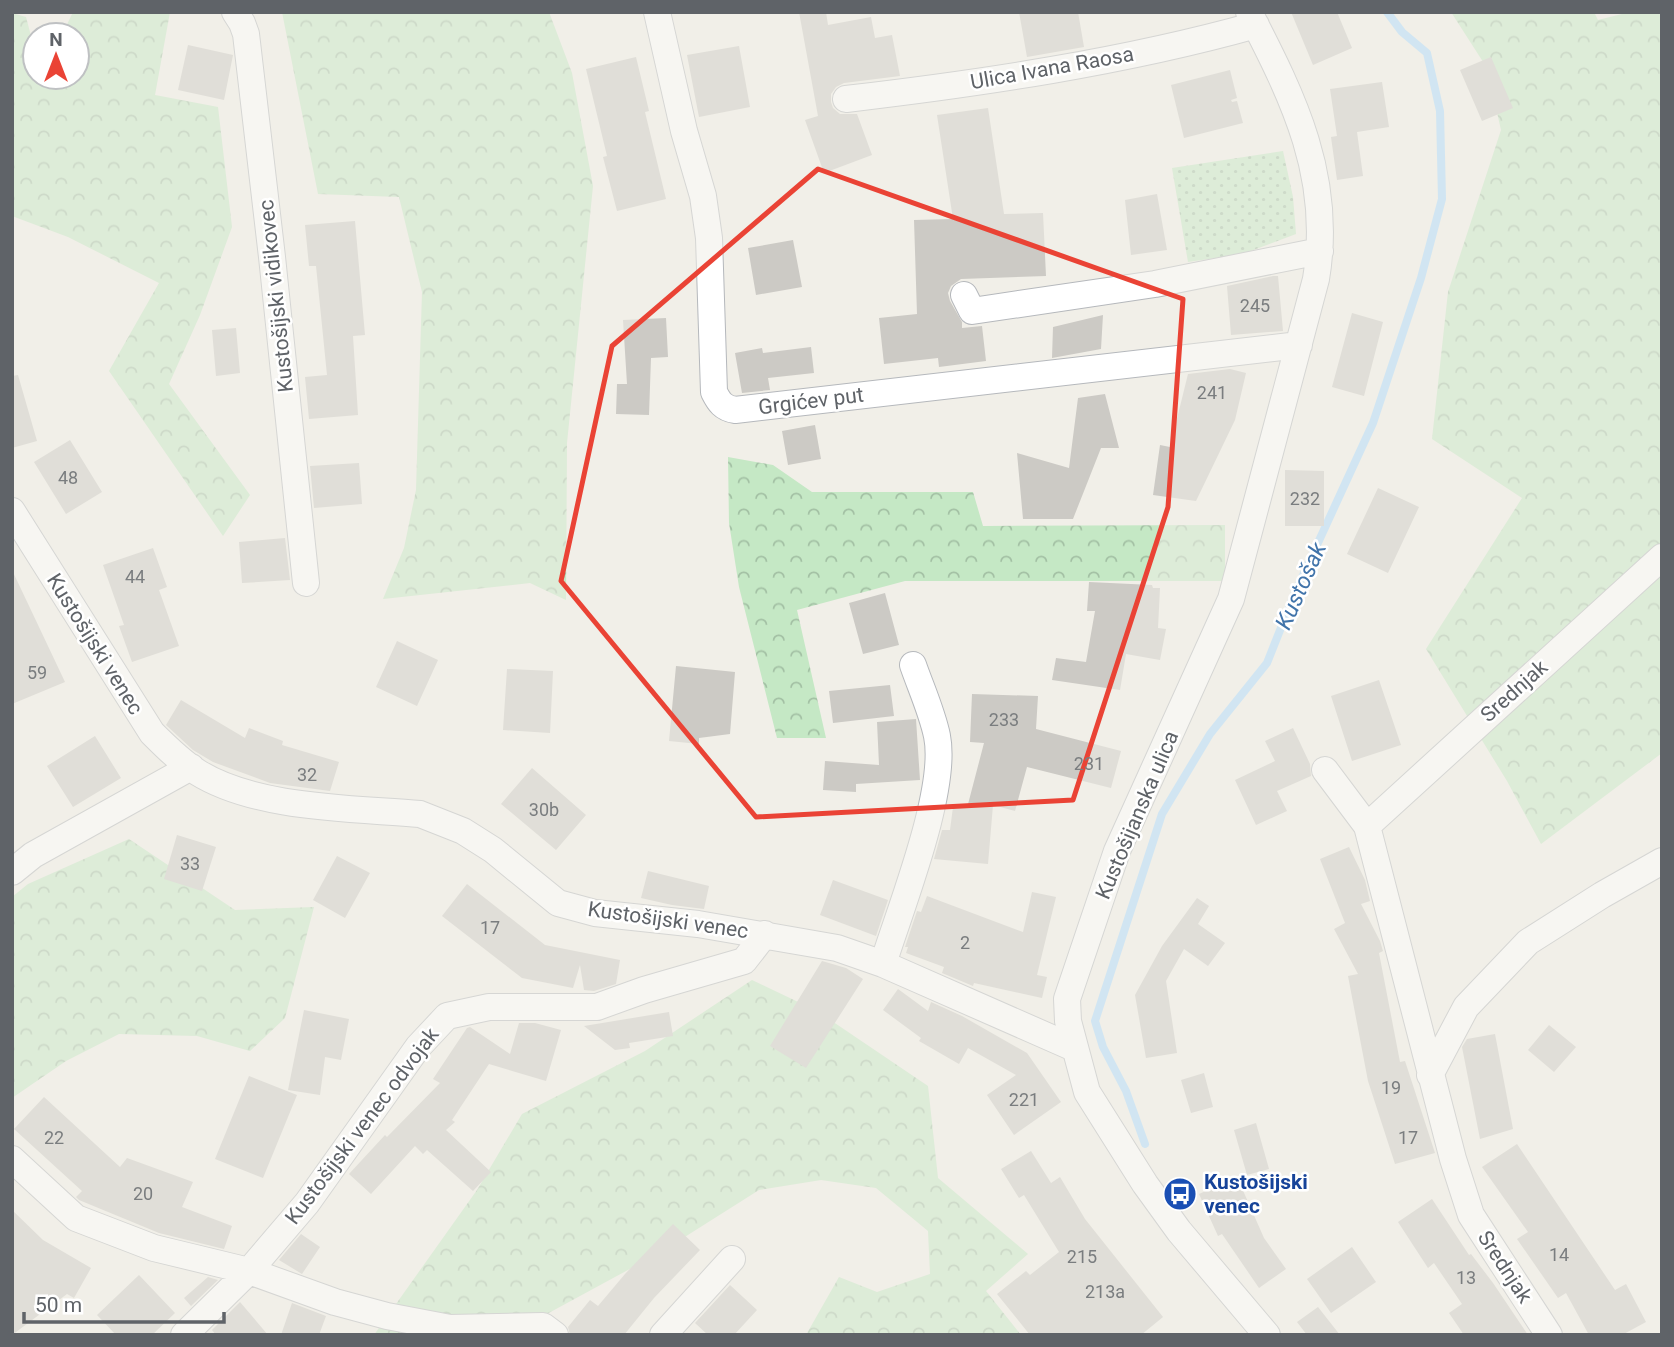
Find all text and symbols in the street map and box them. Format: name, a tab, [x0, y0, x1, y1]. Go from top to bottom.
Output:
north arrow	[21, 21, 91, 91]
text: N	[49, 28, 63, 51]
street label: Ulica Ivana Raosa	[968, 42, 1136, 94]
street label: Kustošijski vidikovec	[254, 198, 298, 394]
house number: 245	[1240, 295, 1270, 316]
house number: 241	[1197, 382, 1227, 403]
street label: Grgićev put	[757, 383, 865, 419]
house number: 48	[58, 467, 78, 488]
house number: 232	[1290, 488, 1320, 509]
water label: Kustošak	[1270, 538, 1332, 634]
house number: 44	[125, 566, 145, 587]
street label: Kustošijski venec	[42, 569, 148, 719]
street label: Srednjak	[1476, 655, 1552, 727]
house number: 59	[27, 662, 47, 683]
house number: 233	[989, 709, 1019, 730]
street label: Kustošijanska ulica	[1091, 727, 1183, 903]
house number: 231	[1074, 753, 1104, 774]
house number: 32	[297, 764, 317, 785]
house number: 30b	[529, 799, 559, 820]
house number: 33	[180, 853, 200, 874]
street label: Kustošijski venec	[586, 897, 750, 943]
house number: 17	[480, 917, 500, 938]
house number: 2	[960, 932, 970, 953]
street label: Kustošijski venec odvojak	[280, 1023, 444, 1229]
house number: 19	[1381, 1077, 1401, 1098]
house number: 221	[1009, 1089, 1039, 1110]
house number: 22	[44, 1127, 64, 1148]
house number: 17	[1398, 1127, 1418, 1148]
place label: Kustošijski venec	[1204, 1170, 1308, 1218]
bus stop icon: Kustošijski venec	[1161, 1175, 1199, 1213]
house number: 20	[133, 1183, 153, 1204]
street label: Srednjak	[1473, 1226, 1537, 1308]
house number: 14	[1549, 1244, 1569, 1265]
house number: 215	[1067, 1246, 1097, 1267]
house number: 13	[1456, 1267, 1476, 1288]
scale bar	[24, 1280, 224, 1324]
house number: 213a	[1085, 1281, 1125, 1302]
text: 50 m	[35, 1293, 82, 1317]

